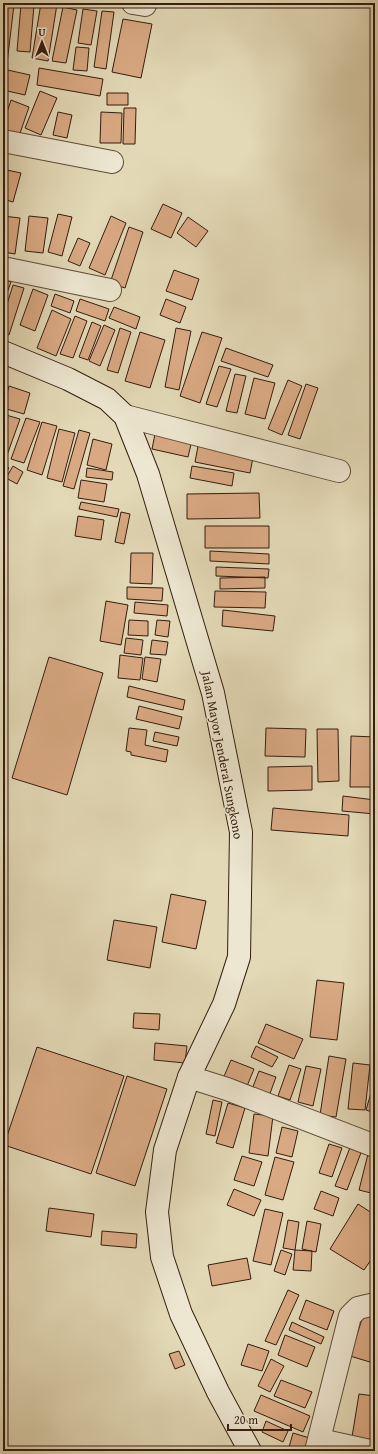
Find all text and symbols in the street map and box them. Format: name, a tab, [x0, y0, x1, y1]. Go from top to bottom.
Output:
north arrow	[22, 22, 62, 62]
text: U	[38, 24, 46, 40]
street label: Jalan Mayor Jenderal Sungkono	[197, 668, 248, 841]
scale bar	[228, 1406, 291, 1432]
text: 20 m	[234, 1411, 258, 1428]

